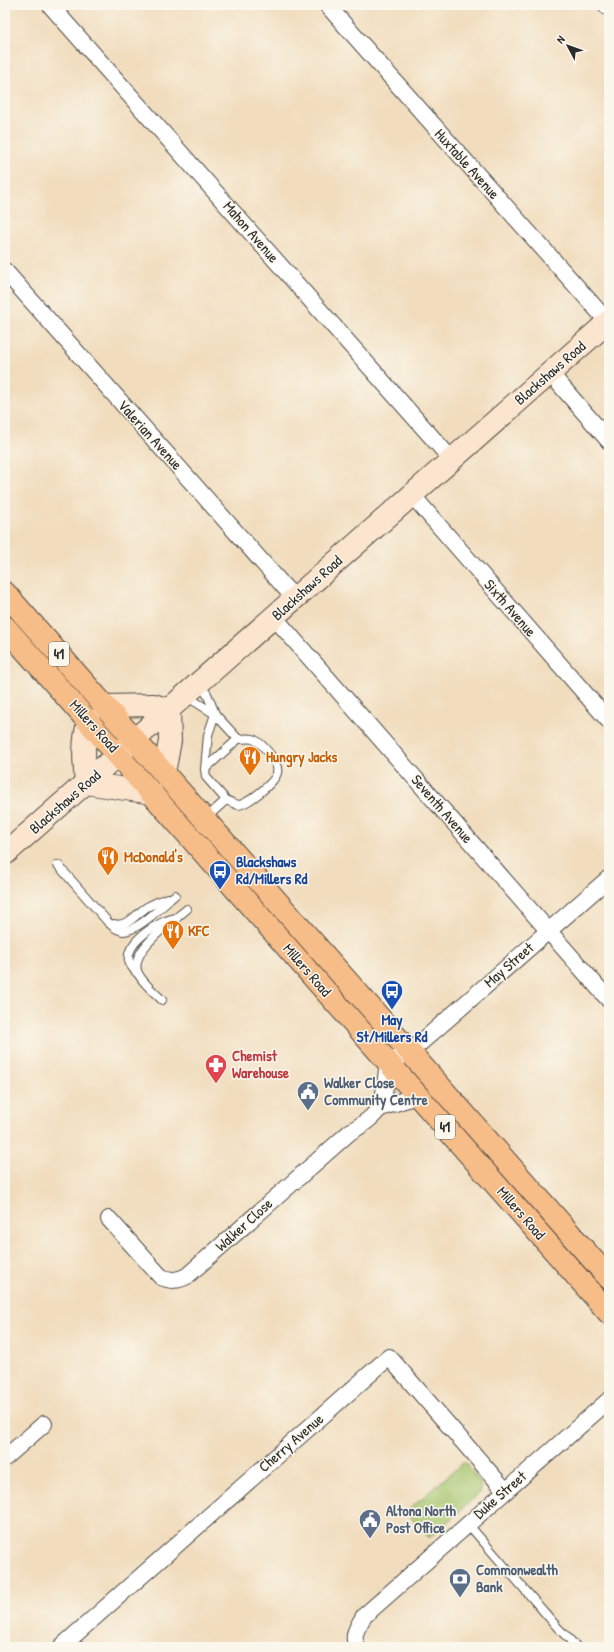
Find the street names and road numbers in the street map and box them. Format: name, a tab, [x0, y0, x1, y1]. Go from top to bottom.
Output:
street label: Huxtable Avenue	[430, 124, 505, 204]
street label: Mahon Avenue	[219, 196, 284, 267]
street label: Blackshaws Road	[509, 336, 590, 409]
street label: Valerian Avenue	[113, 395, 187, 474]
street label: Blackshaws Road	[267, 550, 347, 625]
street label: Sixth Avenue	[480, 574, 541, 641]
road number: 41	[49, 642, 69, 666]
street label: Millers Road	[65, 695, 124, 757]
street label: Blackshaws Road	[24, 765, 105, 838]
street label: Seventh Avenue	[407, 770, 478, 847]
street label: May Street	[479, 937, 539, 992]
street label: Millers Road	[278, 939, 336, 1001]
road number: 41	[435, 1115, 455, 1139]
street label: Millers Road	[492, 1182, 550, 1244]
street label: Walker Close	[210, 1193, 277, 1256]
street label: Cherry Avenue	[254, 1408, 328, 1477]
street label: Duke Street	[469, 1465, 531, 1523]

